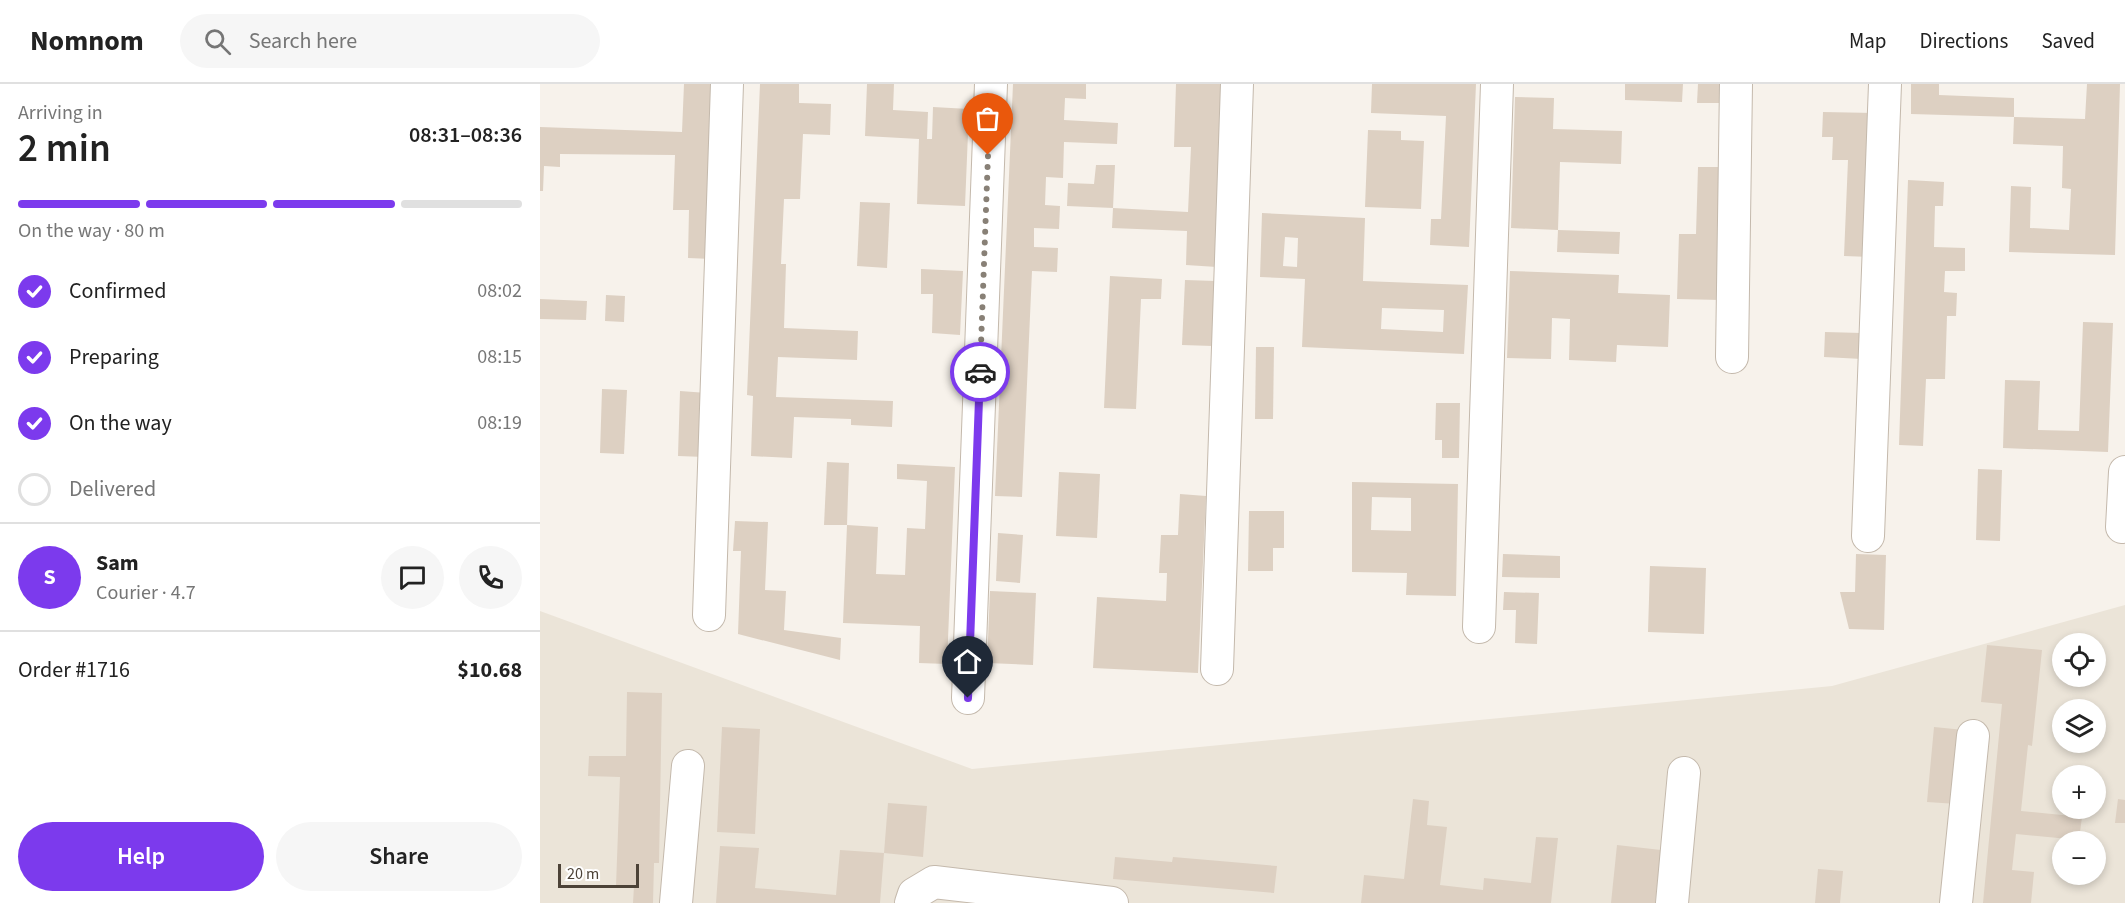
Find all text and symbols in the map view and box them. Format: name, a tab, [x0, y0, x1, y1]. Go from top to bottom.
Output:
search box	[180, 14, 600, 68]
text: Nomnom	[30, 21, 144, 61]
icon: search	[201, 25, 234, 58]
text: Search here	[249, 25, 357, 57]
text: Map	[1849, 26, 1887, 56]
text: Directions	[1920, 26, 2008, 56]
text: Saved	[2041, 26, 2095, 56]
pin	[962, 93, 1013, 155]
text: Arriving in	[18, 99, 103, 127]
icon: bag	[971, 102, 1004, 135]
text: 08:31–08:36	[409, 119, 522, 151]
text: 2 min	[18, 121, 111, 177]
text: On the way · 80 m	[18, 217, 165, 245]
icon: check	[18, 275, 51, 308]
text: Confirmed	[69, 275, 166, 307]
text: 08:02	[477, 277, 522, 305]
icon: check	[18, 341, 51, 374]
text: Preparing	[69, 341, 159, 373]
courier	[950, 342, 1010, 402]
text: 08:15	[477, 343, 522, 371]
icon: car	[964, 356, 997, 389]
icon: check	[18, 407, 51, 440]
text: On the way	[69, 407, 172, 439]
text: 08:19	[477, 409, 522, 437]
text: Delivered	[69, 473, 156, 505]
button: chat	[381, 546, 444, 609]
button: phone	[459, 546, 522, 609]
text: Sam	[96, 547, 139, 579]
text: S	[43, 561, 56, 593]
text: Courier · 4.7	[96, 579, 196, 607]
map controls	[2052, 633, 2106, 885]
button: locate	[2052, 633, 2106, 687]
pin	[942, 636, 993, 698]
icon: home	[951, 645, 984, 678]
text: Order #1716	[18, 654, 130, 686]
text: $10.68	[457, 654, 522, 686]
button: layers	[2052, 699, 2106, 753]
button: +	[2052, 765, 2106, 819]
button: Help	[18, 822, 264, 891]
button: Share	[276, 822, 522, 891]
button: −	[2052, 831, 2106, 885]
scale bar	[558, 861, 639, 888]
text: 20 m	[567, 863, 599, 885]

